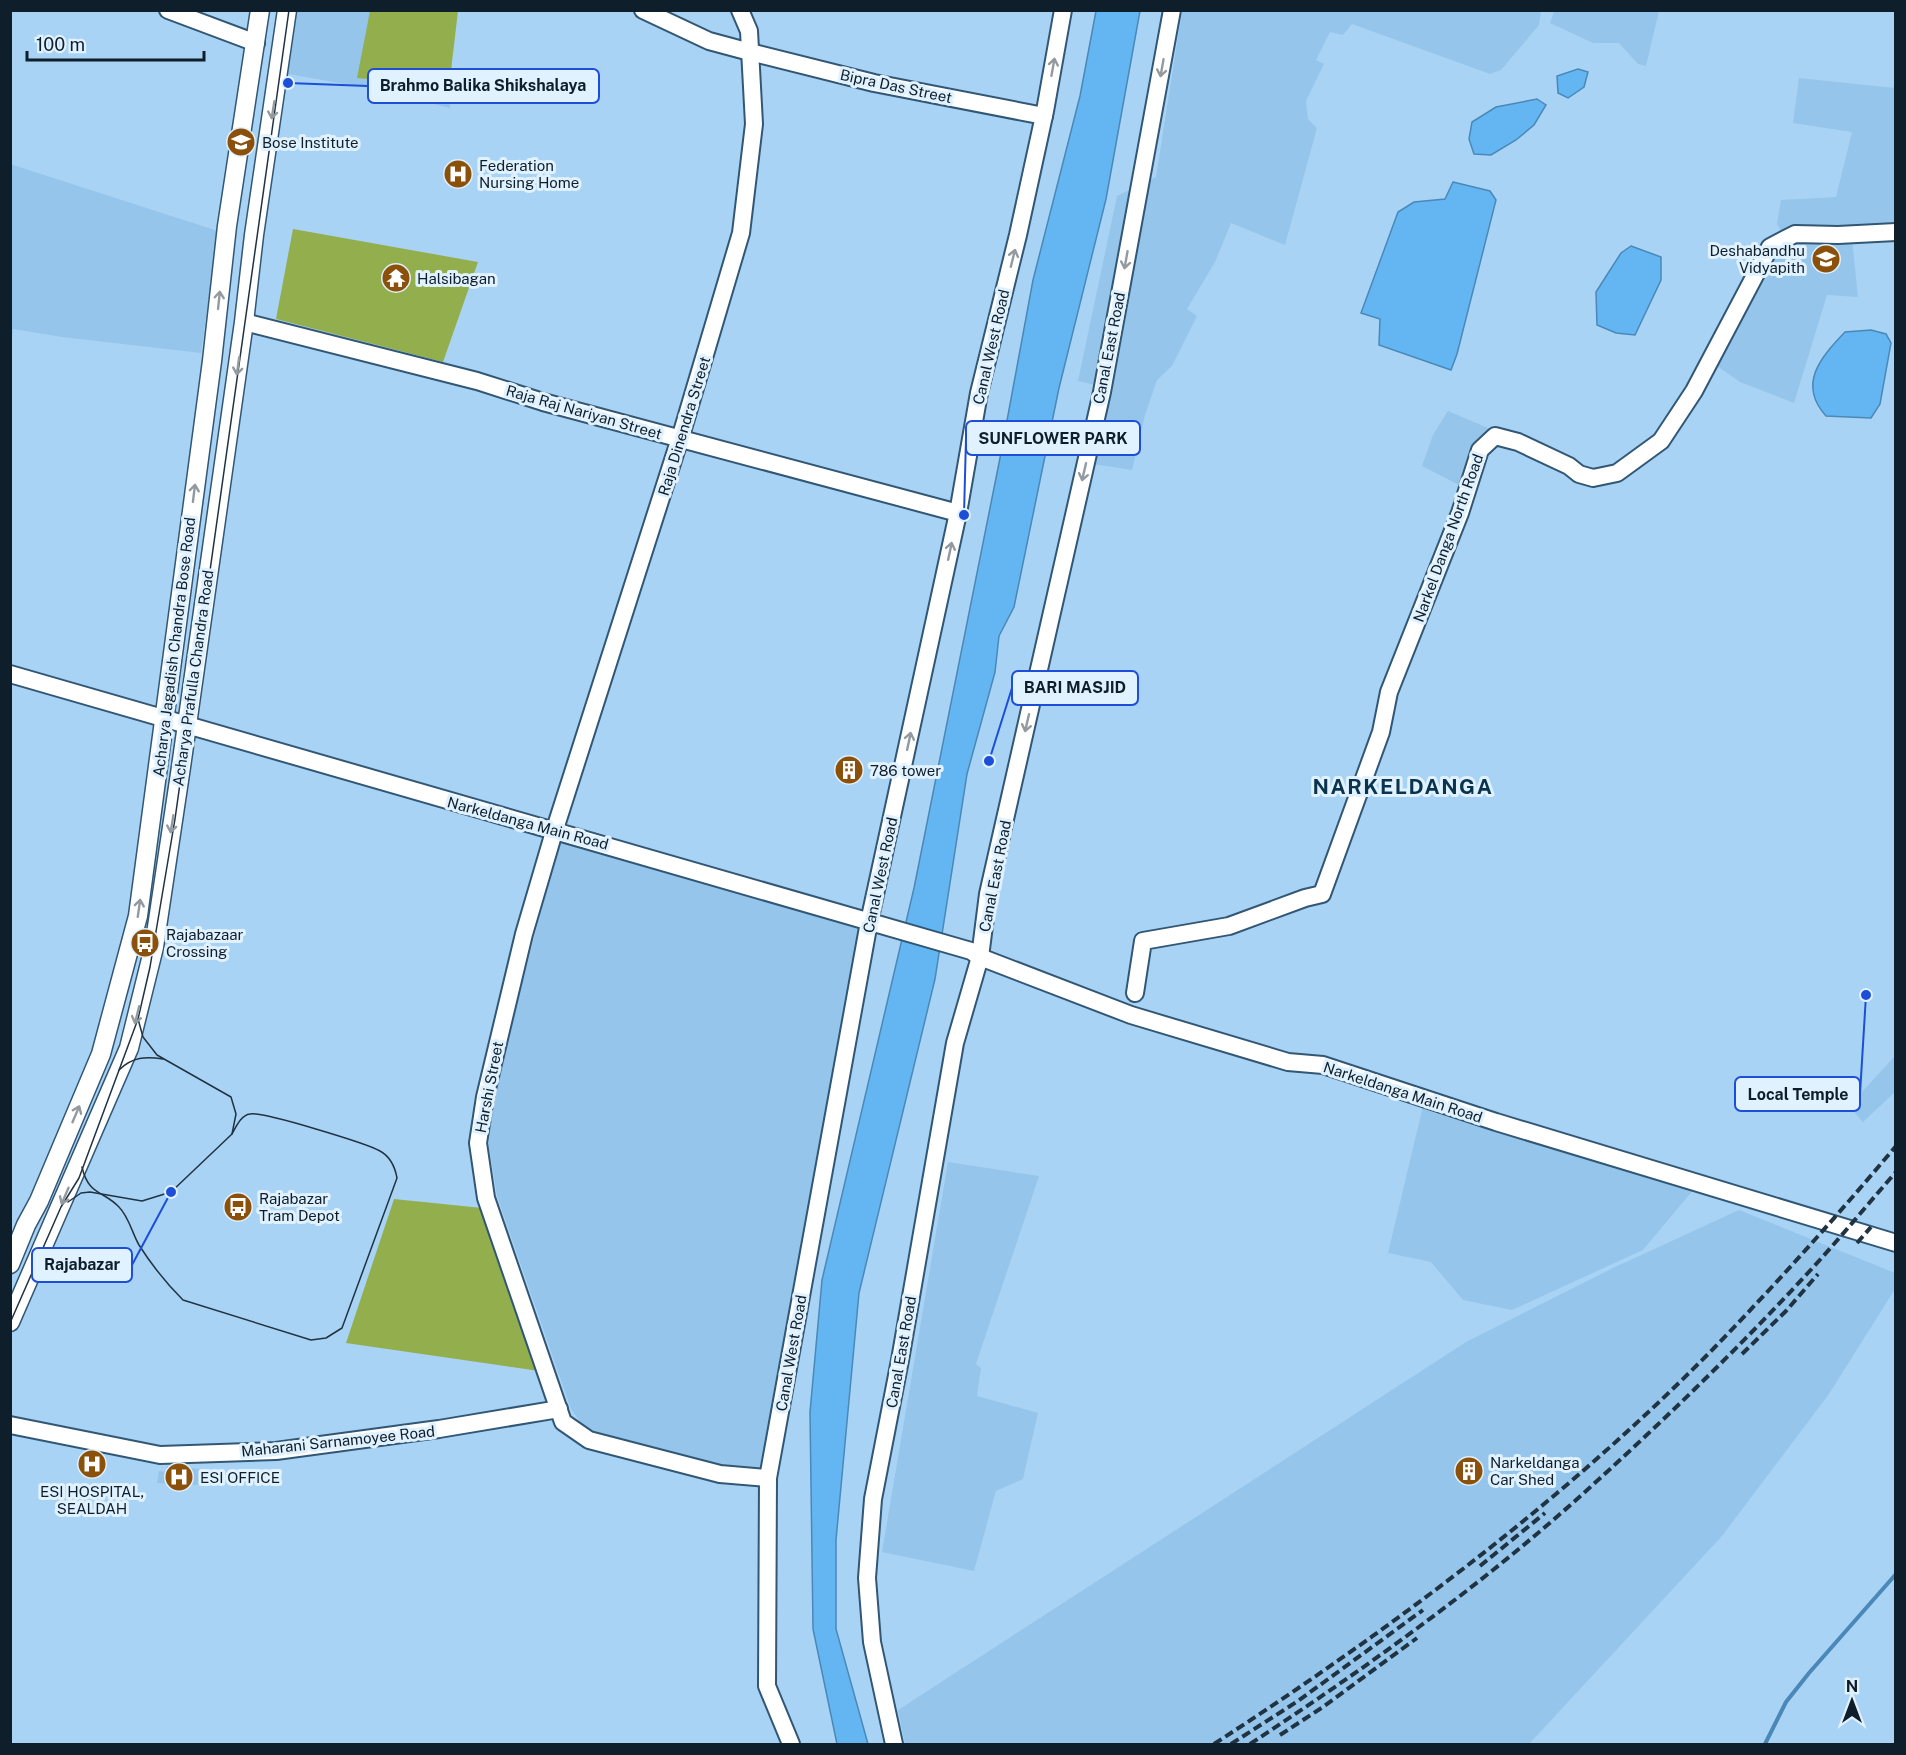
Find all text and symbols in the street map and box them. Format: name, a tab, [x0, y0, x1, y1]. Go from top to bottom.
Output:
scale bar	[27, 24, 204, 62]
text: 100 m	[36, 34, 85, 55]
one-way arrow	[1048, 58, 1059, 77]
one-way arrow	[1156, 58, 1167, 77]
street label: Bipra Das Street	[839, 66, 954, 106]
callout: Brahmo Balika Shikshalaya	[368, 69, 599, 103]
text: Brahmo Balika Shikshalaya	[380, 76, 586, 95]
one-way arrow	[267, 100, 278, 119]
school or university icon: Bose Institute	[225, 126, 257, 158]
place label: Bose Institute	[262, 134, 359, 151]
place label: Federation Nursing Home	[479, 157, 579, 191]
hospital icon: Federation Nursing Home	[442, 158, 474, 190]
place label: Deshabandhu Vidyapith	[1709, 242, 1805, 276]
school or university icon: Deshabandhu Vidyapith	[1810, 243, 1842, 275]
one-way arrow	[1007, 248, 1019, 267]
one-way arrow	[1120, 249, 1131, 269]
temple icon: Halsibagan	[380, 262, 412, 294]
place label: Halsibagan	[417, 270, 496, 287]
street label: Canal West Road	[969, 288, 1013, 406]
one-way arrow	[214, 291, 225, 310]
street label: Canal East Road	[1090, 291, 1128, 405]
street label: Raja Dinendra Street	[655, 354, 713, 498]
one-way arrow	[232, 355, 243, 375]
street label: Raja Raj Nariyan Street	[504, 382, 664, 442]
callout: SUNFLOWER PARK	[966, 421, 1140, 455]
text: SUNFLOWER PARK	[978, 429, 1128, 448]
street label: Narkel Danga North Road	[1410, 452, 1486, 624]
one-way arrow	[1077, 462, 1089, 481]
one-way arrow	[189, 484, 200, 504]
street label: Acharya Jagadish Chandra Bose Road	[150, 516, 198, 778]
one-way arrow	[945, 542, 956, 561]
street label: Acharya Prafulla Chandra Road	[169, 569, 217, 787]
callout: BARI MASJID	[1012, 671, 1138, 705]
text: BARI MASJID	[1024, 678, 1126, 697]
one-way arrow	[1021, 713, 1032, 732]
one-way arrow	[903, 732, 915, 751]
building icon: 786 tower	[833, 754, 865, 786]
place label: 786 tower	[870, 762, 941, 779]
district label: NARKELDANGA	[1313, 774, 1493, 799]
street label: Narkeldanga Main Road	[445, 793, 611, 853]
one-way arrow	[167, 813, 178, 833]
street label: Canal West Road	[859, 816, 901, 934]
street label: Canal East Road	[976, 819, 1014, 933]
one-way arrow	[133, 899, 144, 918]
place label: Rajabazaar Crossing	[166, 926, 243, 960]
bus stop icon: Rajabazaar Crossing	[129, 927, 161, 959]
one-way arrow	[131, 1006, 143, 1025]
street label: Harshi Street	[472, 1040, 506, 1134]
street label: Narkeldanga Main Road	[1321, 1058, 1485, 1126]
callout: Local Temple	[1735, 1077, 1860, 1111]
text: Local Temple	[1748, 1085, 1848, 1104]
one-way arrow	[71, 1105, 82, 1124]
one-way arrow	[59, 1186, 70, 1205]
place label: Rajabazar Tram Depot	[259, 1190, 340, 1224]
bus stop icon: Rajabazar Tram Depot	[222, 1191, 254, 1223]
callout: Rajabazar	[32, 1248, 132, 1282]
text: Rajabazar	[44, 1255, 120, 1274]
street label: Canal West Road	[772, 1294, 810, 1412]
street label: Canal East Road	[883, 1295, 919, 1409]
street label: Maharani Sarnamoyee Road	[240, 1422, 436, 1460]
hospital icon: ESI HOSPITAL, SEALDAH	[76, 1448, 108, 1480]
place label: Narkeldanga Car Shed	[1490, 1454, 1579, 1488]
building icon: Narkeldanga Car Shed	[1453, 1455, 1485, 1487]
hospital icon: ESI OFFICE	[163, 1461, 195, 1493]
place label: ESI OFFICE	[200, 1469, 280, 1486]
place label: ESI HOSPITAL, SEALDAH	[40, 1483, 144, 1517]
north arrow	[1822, 1671, 1882, 1731]
text: N	[1846, 1677, 1858, 1696]

